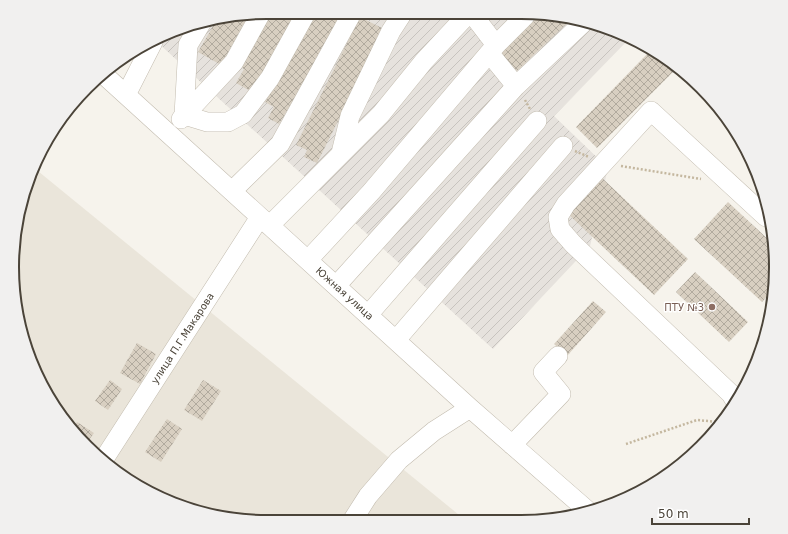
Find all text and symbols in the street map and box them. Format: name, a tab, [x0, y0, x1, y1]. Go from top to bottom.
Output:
street label: Южная улица	[314, 265, 376, 322]
street label: улица П.Г.Макарова	[149, 291, 216, 386]
place label: ПТУ №3	[664, 302, 704, 313]
marker: ПТУ №3	[707, 302, 717, 312]
scale bar	[652, 500, 749, 526]
text: 50 m	[658, 507, 689, 521]

